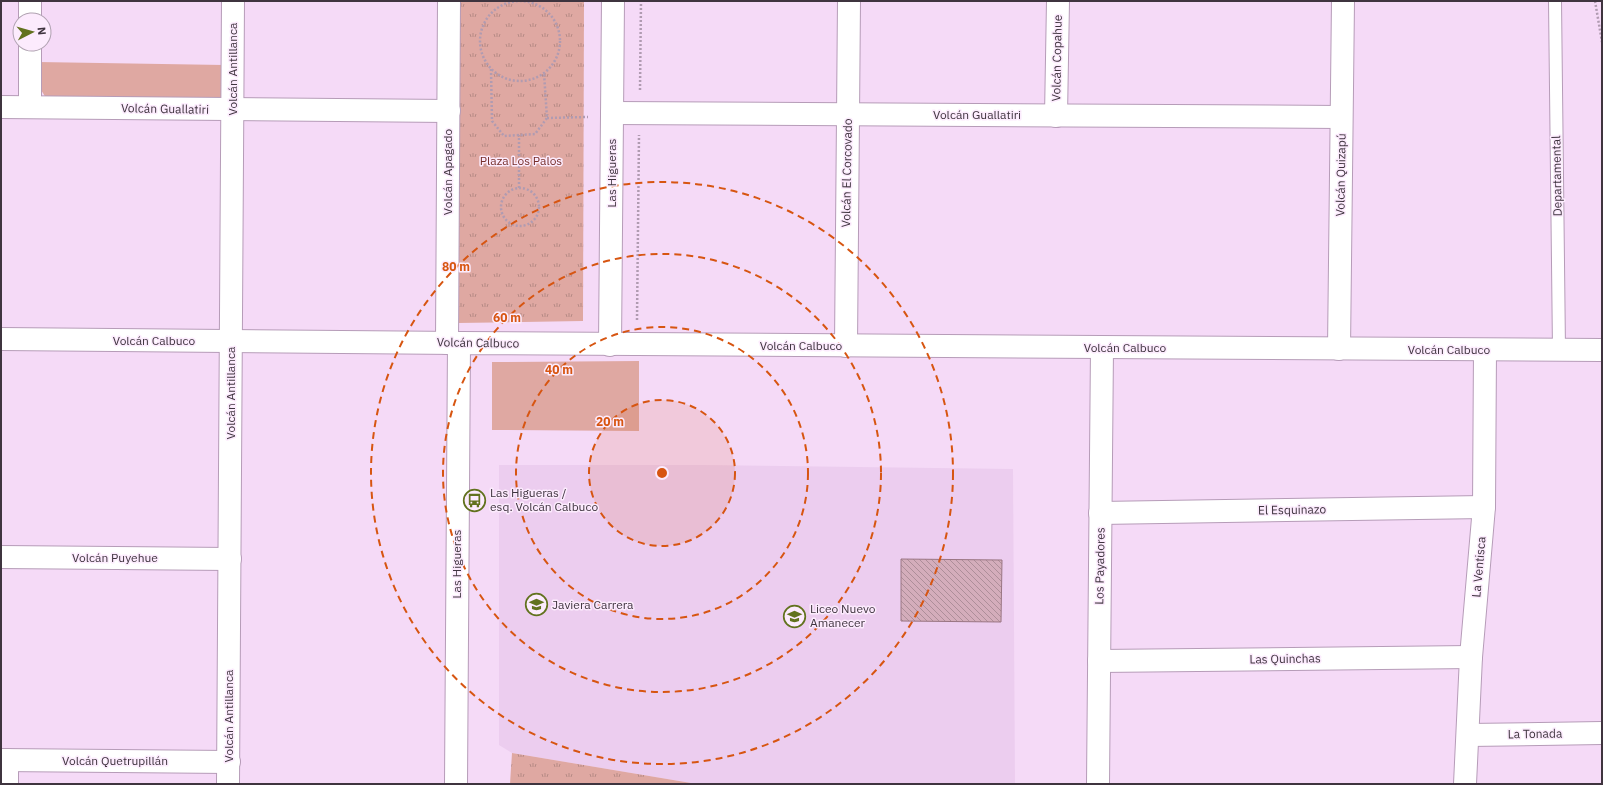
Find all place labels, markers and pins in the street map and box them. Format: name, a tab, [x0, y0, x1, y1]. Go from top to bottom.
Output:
centre of rings	[655, 466, 669, 480]
place label: Las Higueras / esq. Volcán Calbuco	[490, 485, 598, 514]
bus stop icon: Las Higueras / esq. Volcán Calbuco	[462, 487, 488, 513]
school or university icon: Javiera Carrera	[524, 592, 550, 618]
place label: Javiera Carrera	[552, 597, 634, 612]
place label: Liceo Nuevo Amanecer	[810, 601, 876, 630]
school or university icon: Liceo Nuevo Amanecer	[782, 603, 808, 629]

